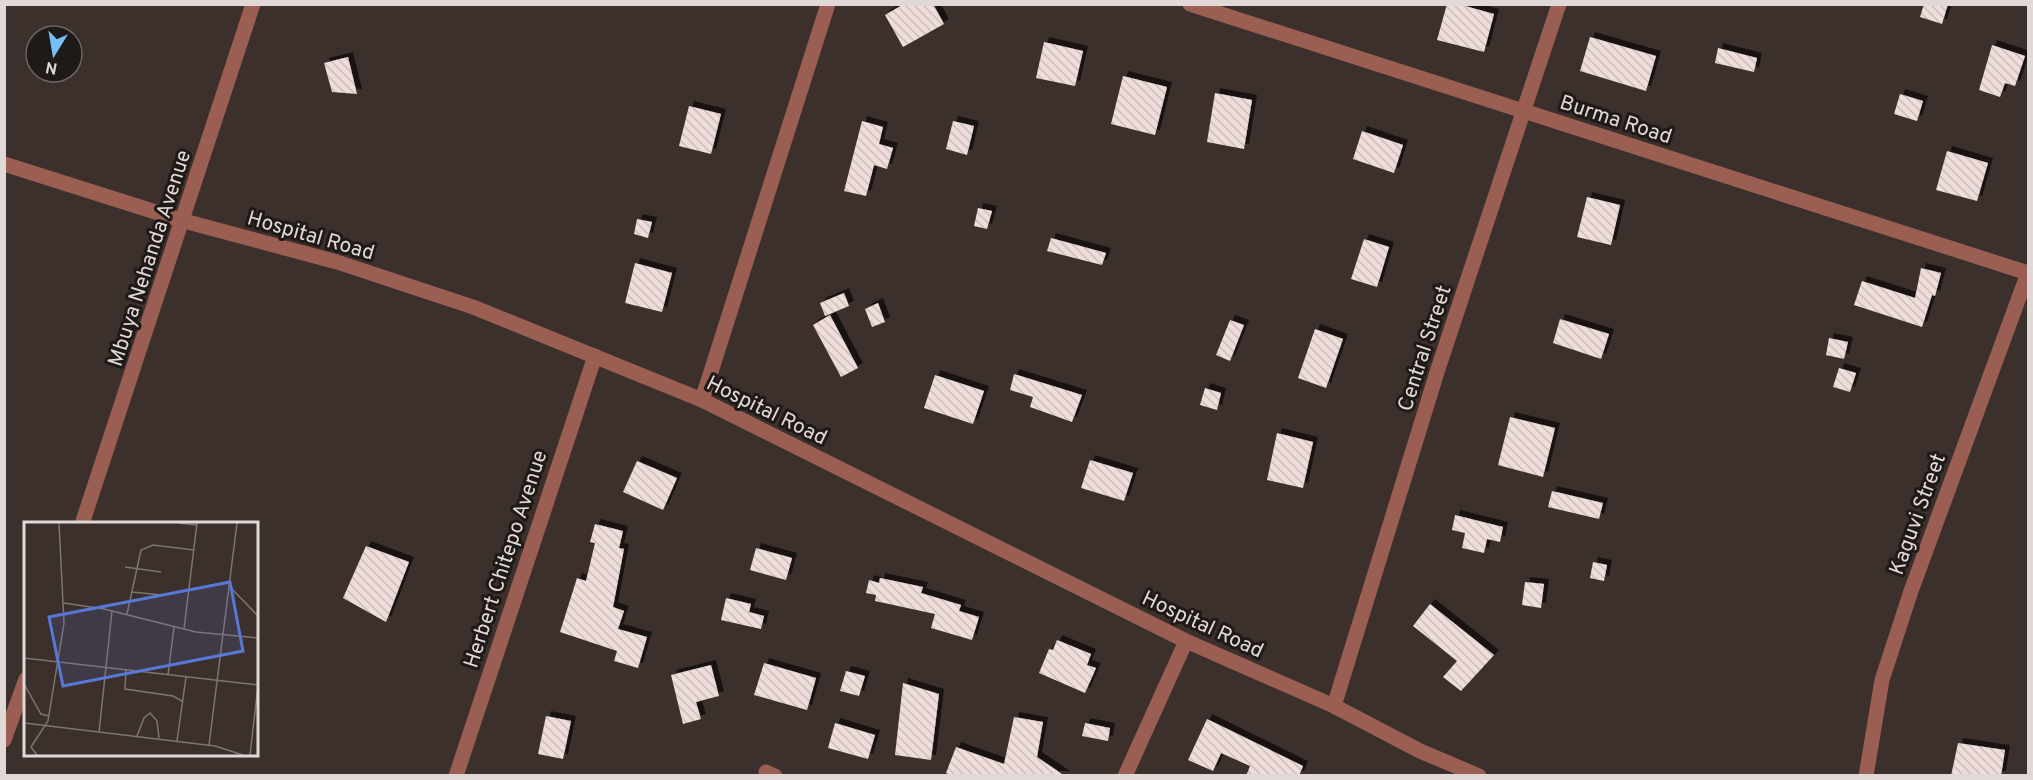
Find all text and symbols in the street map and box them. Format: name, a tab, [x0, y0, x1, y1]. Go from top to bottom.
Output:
north arrow	[24, 24, 84, 84]
text: N	[44, 56, 59, 78]
street label: Burma Road	[1556, 90, 1675, 151]
street label: Mbuya Nehanda Avenue	[103, 147, 198, 370]
street label: Hospital Road	[244, 205, 377, 267]
street label: Central Street	[1392, 282, 1458, 415]
street label: Hospital Road	[701, 370, 831, 452]
street label: Herbert Chitepo Avenue	[458, 447, 554, 672]
street label: Kaguvi Street	[1884, 450, 1953, 579]
inset map	[24, 522, 258, 756]
street label: Hospital Road	[1137, 585, 1267, 665]

